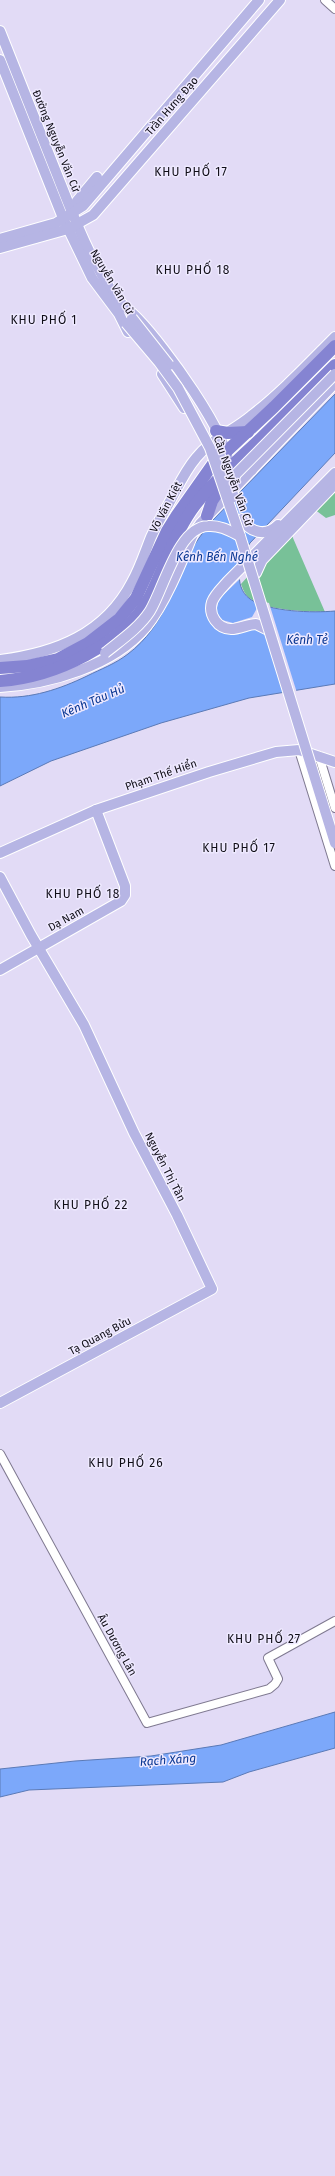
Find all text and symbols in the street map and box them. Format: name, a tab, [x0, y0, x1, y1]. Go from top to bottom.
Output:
street label: Trần Hưng Đạo	[143, 74, 201, 138]
street label: Đường Nguyễn Văn Cừ	[30, 88, 83, 194]
district label: KHU PHỐ 17	[154, 162, 228, 179]
street label: Nguyễn Văn Cừ	[87, 247, 137, 317]
district label: KHU PHỐ 18	[156, 260, 230, 277]
district label: KHU PHỐ 1	[10, 310, 78, 327]
street label: Cầu Nguyễn Văn Cừ	[211, 434, 256, 528]
street label: Võ Văn Kiệt	[147, 479, 185, 535]
water label: Kênh Bến Nghé	[176, 549, 258, 564]
water label: Kênh Tẻ	[286, 633, 328, 647]
water label: Kênh Tàu Hủ	[59, 681, 127, 721]
street label: Phạm Thế Hiển	[123, 756, 199, 793]
district label: KHU PHỐ 17	[202, 838, 276, 855]
district label: KHU PHỐ 18	[46, 884, 120, 901]
street label: Dạ Nam	[46, 904, 86, 934]
street label: Nguyễn Thị Tần	[142, 1130, 188, 1204]
district label: KHU PHỐ 22	[54, 1195, 128, 1212]
street label: Tạ Quang Bửu	[67, 1314, 133, 1358]
district label: KHU PHỐ 26	[88, 1453, 164, 1470]
street label: Âu Dương Lân	[95, 1612, 139, 1678]
district label: KHU PHỐ 27	[227, 1629, 301, 1646]
water label: Rạch Xáng	[139, 1751, 197, 1769]

